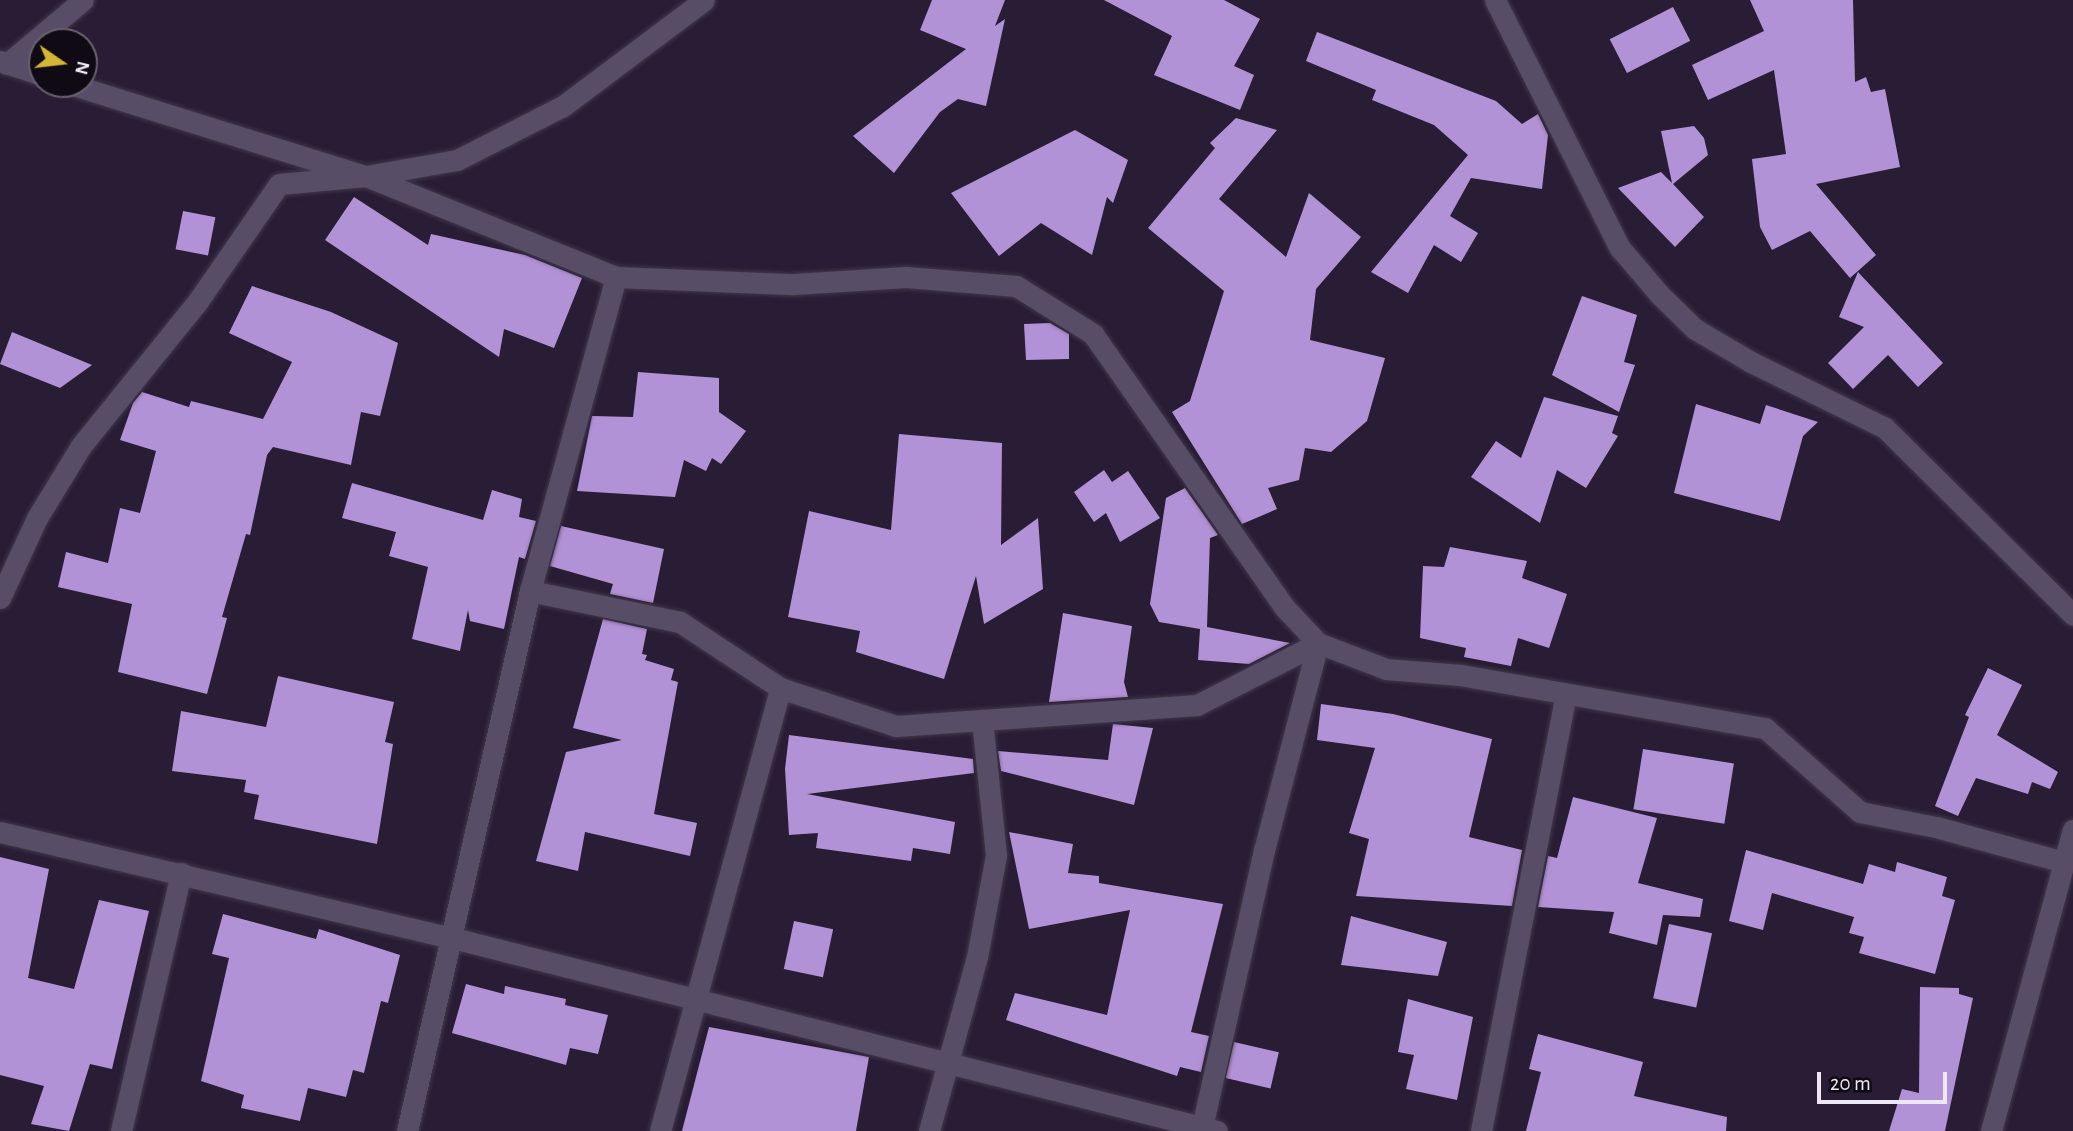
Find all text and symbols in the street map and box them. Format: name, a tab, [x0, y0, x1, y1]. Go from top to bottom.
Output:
north arrow	[28, 28, 98, 98]
text: N	[71, 59, 93, 76]
scale bar	[1821, 1058, 1951, 1102]
text: 20 m	[1830, 1073, 1871, 1094]

